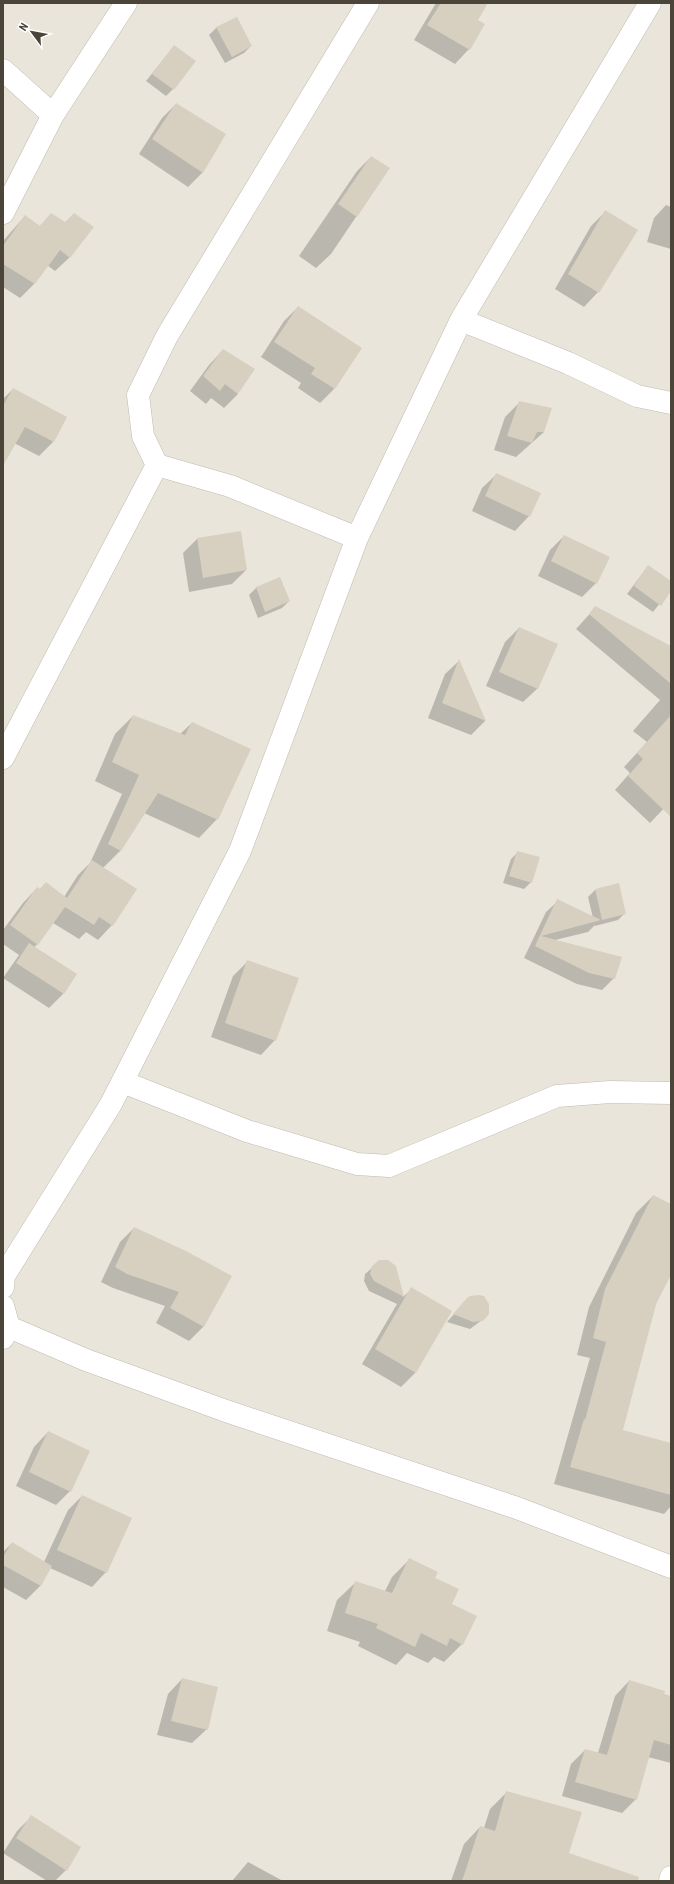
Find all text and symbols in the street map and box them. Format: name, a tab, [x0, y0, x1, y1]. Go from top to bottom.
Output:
north arrow	[12, 12, 52, 52]
text: N	[17, 20, 31, 33]

